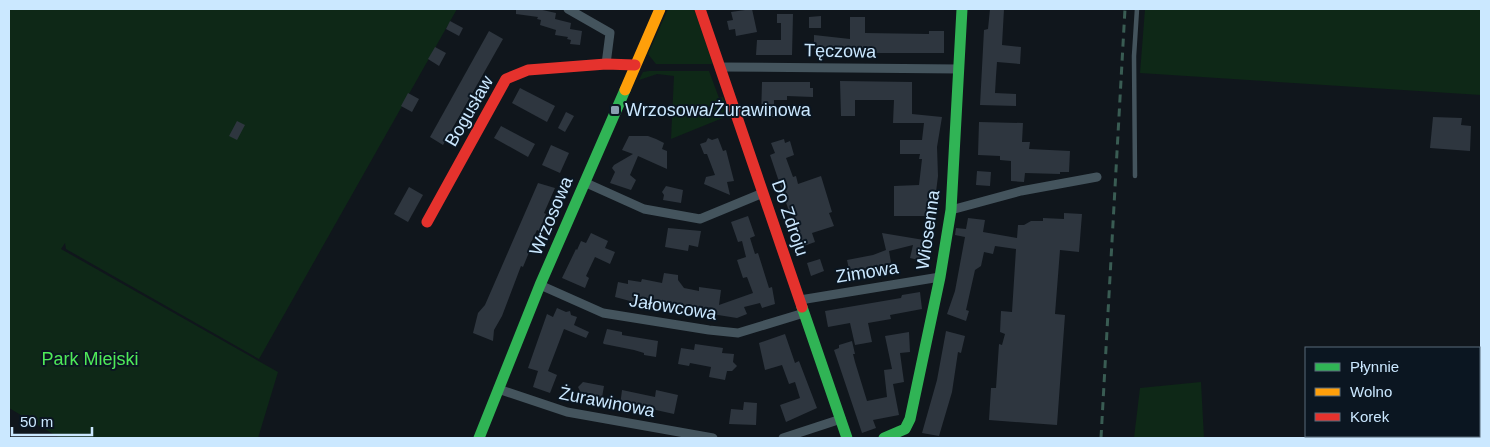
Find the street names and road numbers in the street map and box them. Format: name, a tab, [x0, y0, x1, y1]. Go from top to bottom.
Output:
street label: Tęczowa	[804, 40, 877, 62]
street label: Bogusław	[441, 71, 498, 150]
street label: Wrzosowa	[525, 173, 577, 258]
street label: Do Zdroju	[768, 177, 812, 259]
street label: Wiosenna	[913, 188, 944, 271]
street label: Zimowa	[834, 257, 901, 287]
street label: Jałowcowa	[628, 290, 719, 324]
street label: Żurawinowa	[557, 383, 658, 421]

